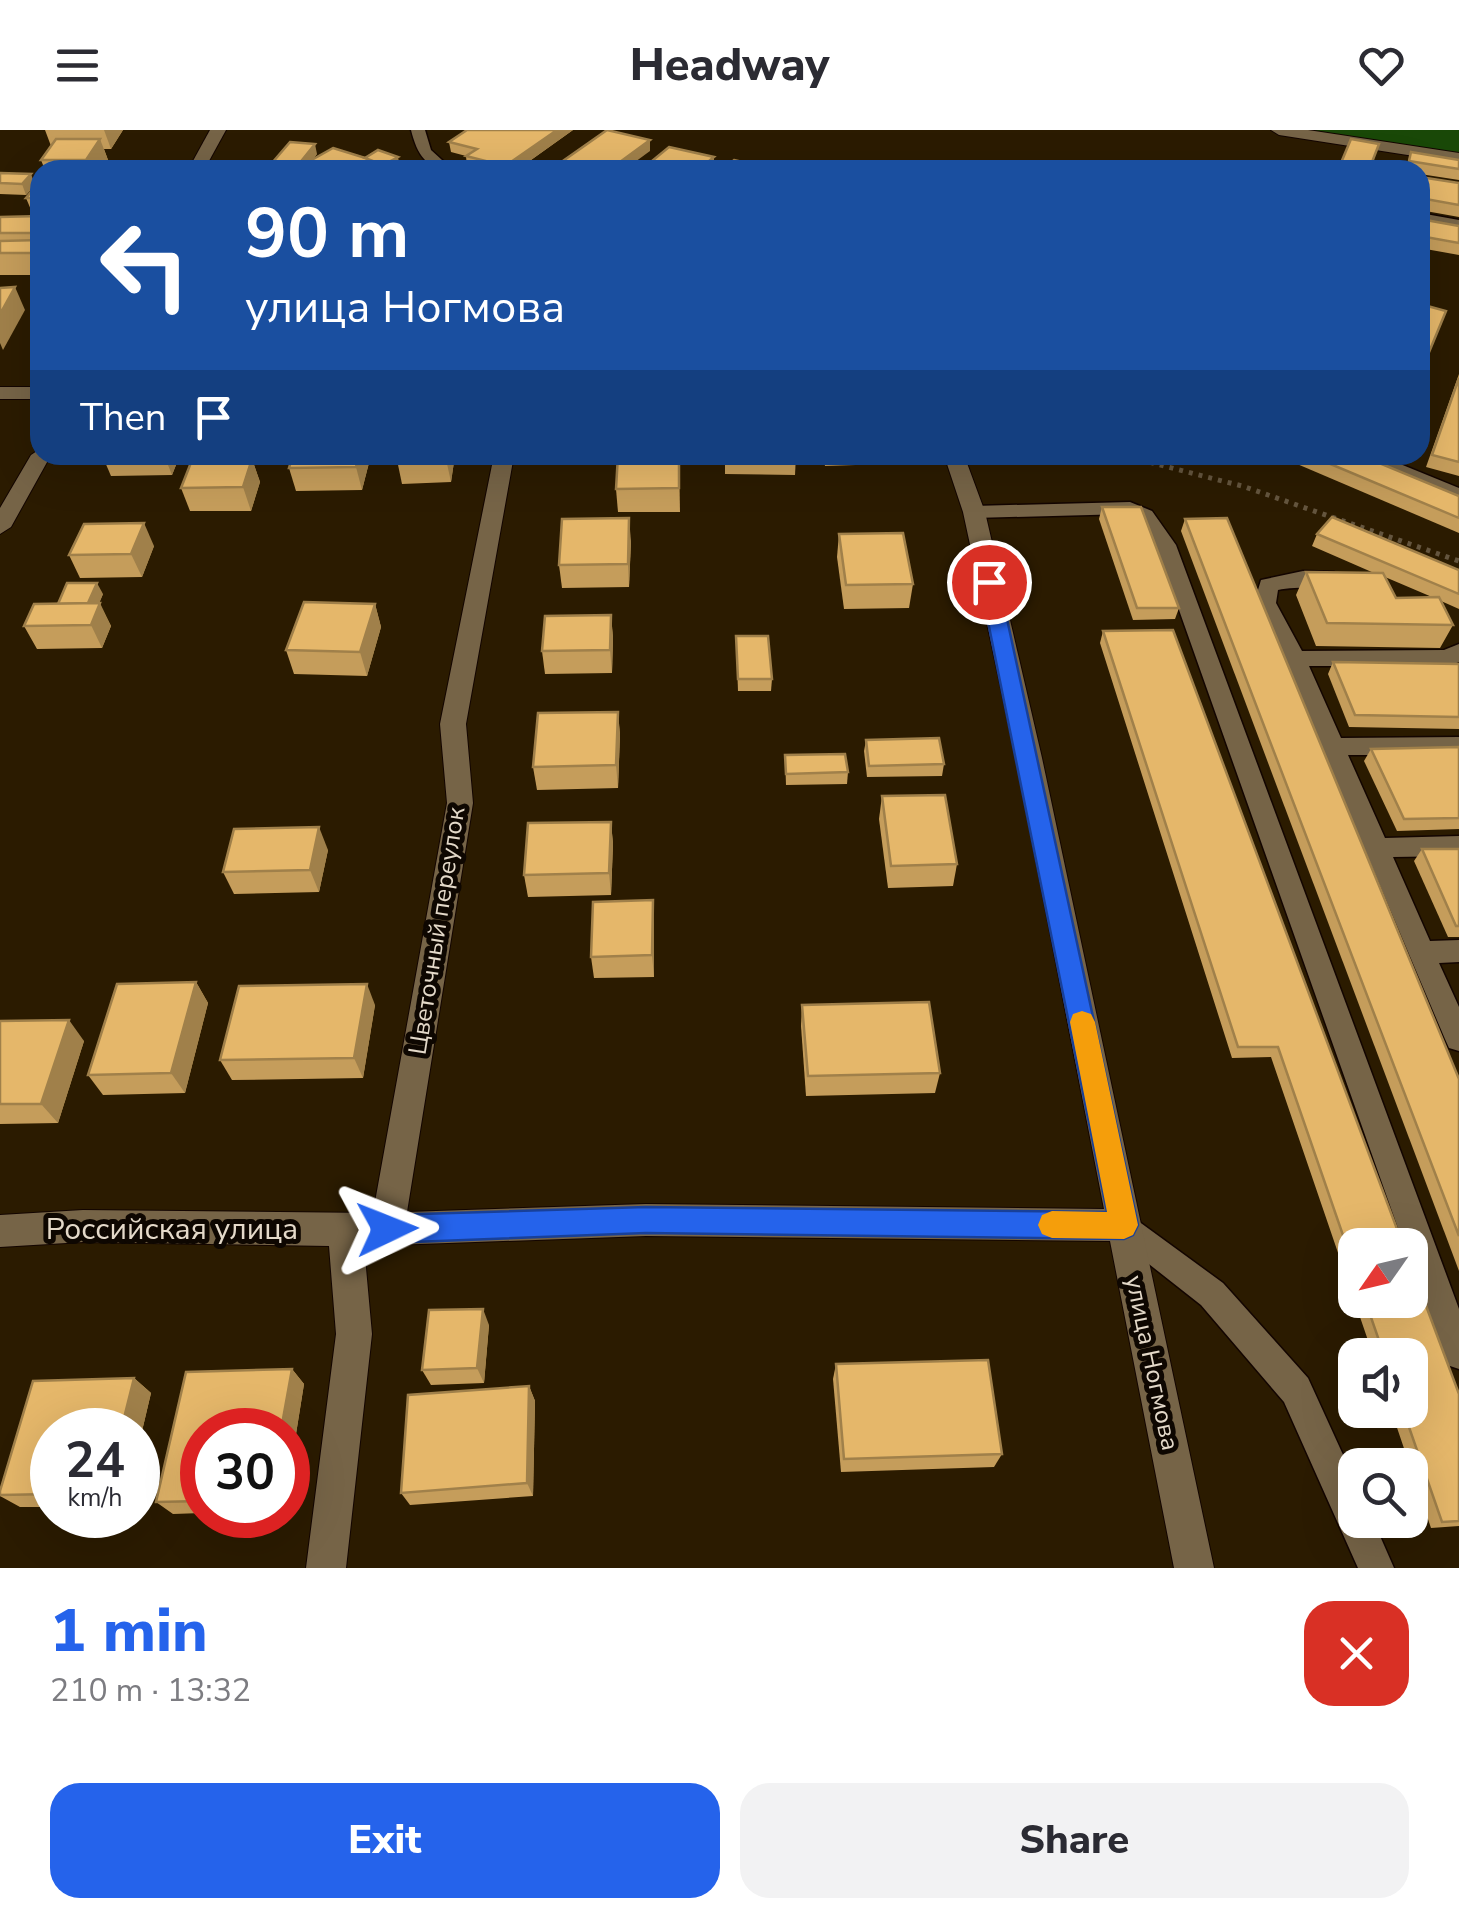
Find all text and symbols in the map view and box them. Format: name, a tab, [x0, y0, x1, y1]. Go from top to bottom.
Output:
text: Headway	[630, 35, 829, 96]
icon: menu	[50, 38, 105, 93]
icon: heart	[1354, 38, 1409, 93]
text: 90 m	[245, 186, 409, 282]
icon: left	[80, 200, 210, 330]
text: улица Ногмова	[245, 277, 565, 338]
icon: arrive	[186, 390, 241, 445]
text: Then	[80, 392, 166, 443]
pin	[947, 540, 1032, 625]
icon: arrive	[962, 555, 1017, 610]
street label: Цветочный переулок	[401, 804, 474, 1057]
position arrow	[335, 1177, 439, 1281]
street label: Российская улица	[46, 1209, 298, 1250]
north arrow	[1338, 1228, 1428, 1318]
map controls	[1338, 1228, 1428, 1538]
street label: улица Ногмова	[1117, 1272, 1187, 1454]
button: sound	[1338, 1338, 1428, 1428]
speed limit sign: 30	[180, 1408, 310, 1538]
text: 24	[65, 1426, 125, 1495]
button: search	[1338, 1448, 1428, 1538]
text: km/h	[67, 1481, 123, 1515]
text: 1 min	[50, 1590, 208, 1672]
button: close	[1304, 1601, 1409, 1706]
text: 210 m · 13:32	[50, 1669, 251, 1712]
button: Exit	[50, 1783, 720, 1898]
button: Share	[740, 1783, 1409, 1898]

